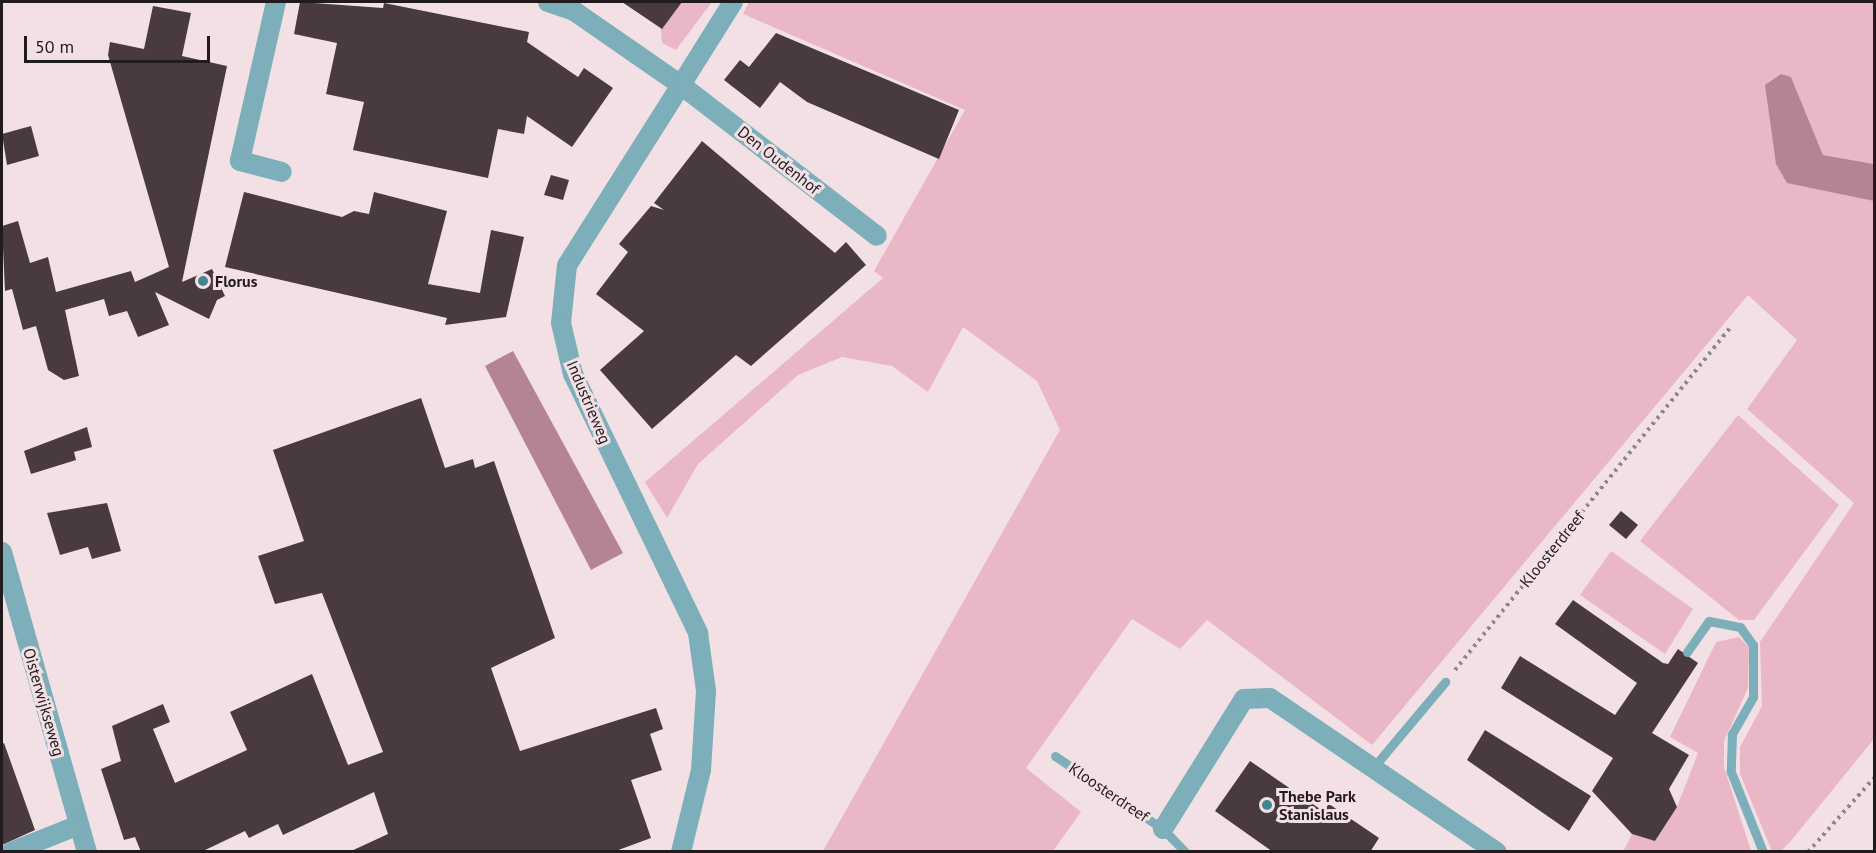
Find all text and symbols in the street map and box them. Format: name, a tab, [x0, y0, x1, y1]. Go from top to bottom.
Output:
scale bar	[27, 24, 213, 62]
text: 50 m	[35, 35, 74, 58]
street label: Den Oudenhof	[734, 122, 824, 198]
place label: Florus	[215, 271, 257, 291]
marker: Florus	[196, 274, 210, 288]
street label: Industrieweg	[563, 357, 615, 447]
street label: Kloosterdreef	[1515, 507, 1589, 591]
street label: Oisterwijkseweg	[19, 646, 69, 758]
street label: Kloosterdreef	[1065, 758, 1153, 826]
place label: Thebe Park Stanislaus	[1279, 786, 1356, 824]
marker: Thebe Park Stanislaus	[1260, 798, 1274, 812]

